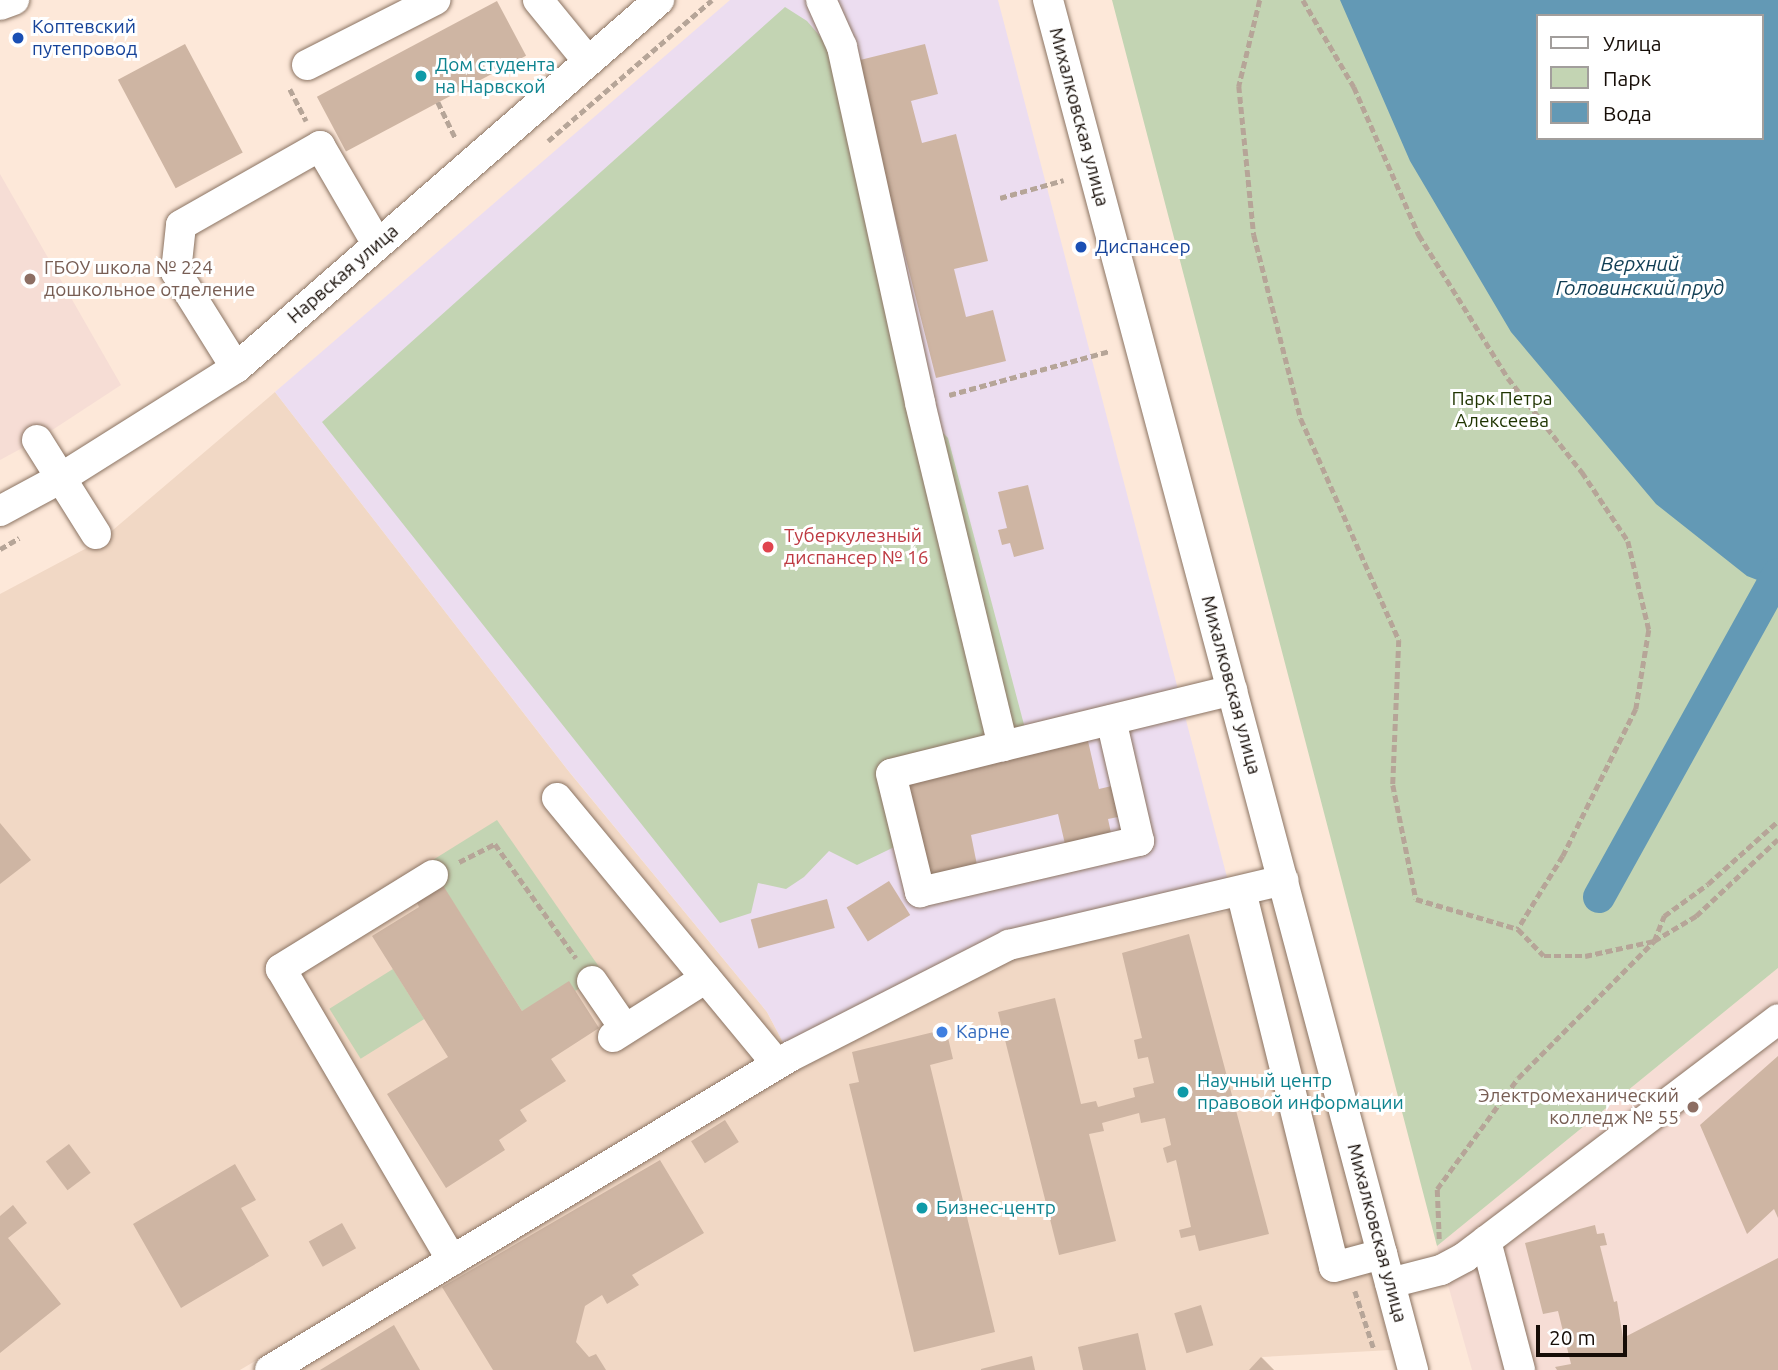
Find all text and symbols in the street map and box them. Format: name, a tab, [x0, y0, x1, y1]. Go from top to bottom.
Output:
legend	[1536, 14, 1764, 140]
place label: Коптевский путепровод	[32, 16, 137, 60]
street label: Михалковская улица	[1044, 25, 1114, 209]
marker: Коптевский путепровод	[10, 30, 26, 46]
text: Улица	[1603, 31, 1661, 55]
place label: Дом студента на Нарвской	[435, 54, 555, 98]
text: Парк	[1603, 66, 1651, 90]
marker: Дом студента на Нарвской	[413, 68, 429, 84]
text: Вода	[1603, 101, 1652, 125]
street label: Нарвская улица	[283, 220, 403, 328]
place label: Диспансер	[1095, 236, 1191, 258]
marker: Диспансер	[1073, 239, 1089, 255]
water label: Верхний Головинский пруд	[1556, 250, 1724, 300]
place label: ГБОУ школа № 224 дошкольное отделение	[44, 257, 255, 301]
marker: ГБОУ школа № 224 дошкольное отделение	[22, 271, 38, 287]
park label: Парк Петра Алексеева	[1451, 388, 1553, 432]
place label: Туберкулезный диспансер № 16	[784, 525, 928, 569]
marker: Туберкулезный диспансер № 16	[758, 537, 778, 557]
street label: Михалковская улица	[1196, 593, 1266, 777]
place label: Карне	[956, 1021, 1010, 1043]
marker: Карне	[934, 1024, 950, 1040]
place label: Научный центр правовой информации	[1197, 1070, 1404, 1114]
marker: Научный центр правовой информации	[1175, 1084, 1191, 1100]
place label: Электромеханический колледж № 55	[1478, 1085, 1679, 1129]
marker: Электромеханический колледж № 55	[1685, 1099, 1701, 1115]
street label: Михалковская улица	[1342, 1141, 1412, 1325]
place label: Бизнес-центр	[936, 1197, 1056, 1219]
marker: Бизнес-центр	[914, 1200, 930, 1216]
scale bar	[1540, 1310, 1631, 1354]
text: 20 m	[1549, 1325, 1596, 1349]

